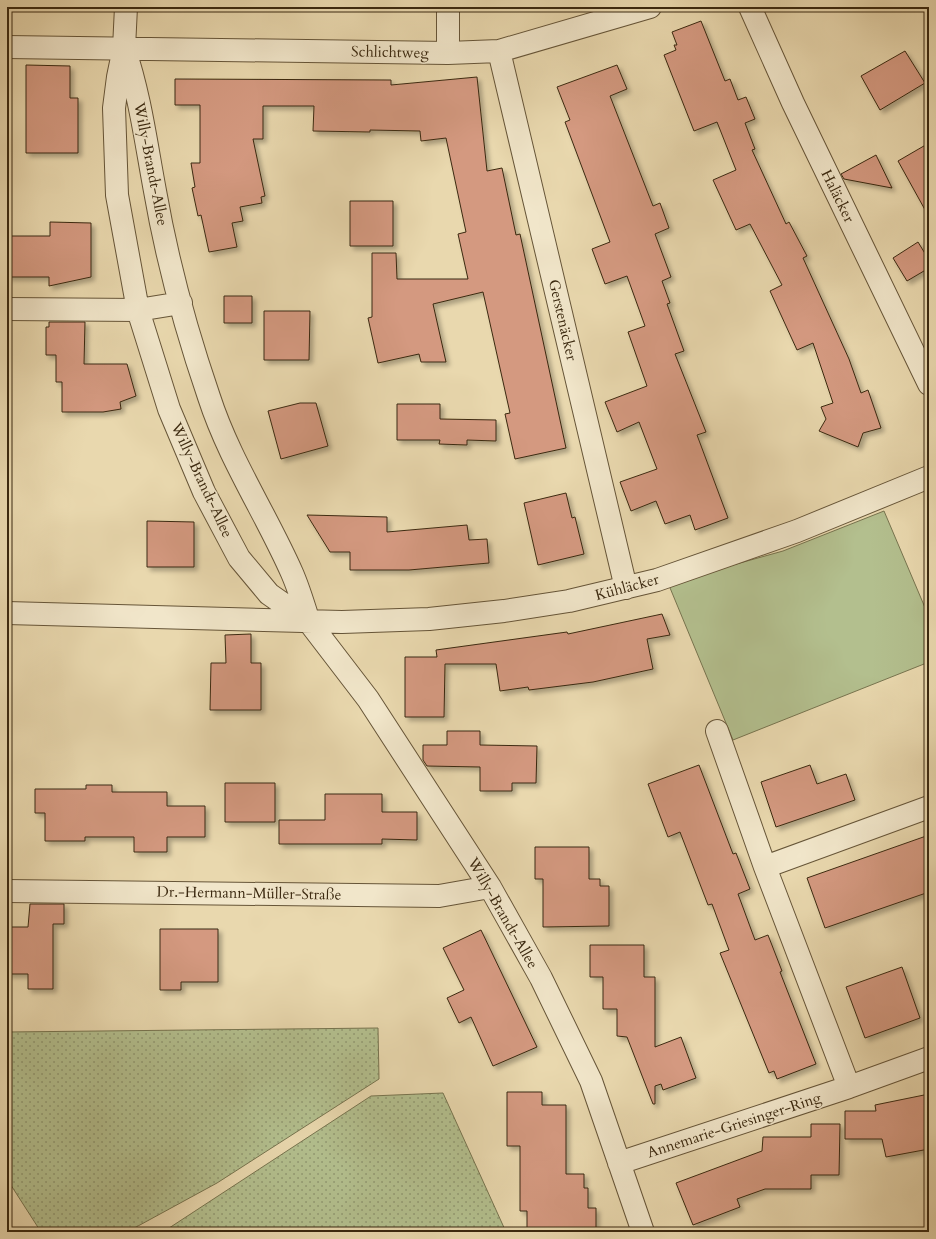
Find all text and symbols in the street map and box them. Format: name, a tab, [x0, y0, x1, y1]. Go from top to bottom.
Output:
street label: Schlichtweg	[351, 41, 430, 63]
street label: Willy-Brandt-Allee	[129, 100, 173, 227]
street label: Haläcker	[817, 166, 860, 226]
street label: Gerstenäcker	[544, 277, 582, 363]
street label: Willy-Brandt-Allee	[166, 418, 238, 541]
street label: Kühläcker	[593, 569, 662, 605]
street label: Willy-Brandt-Allee	[463, 853, 543, 972]
street label: Dr.-Hermann-Müller-Straße	[156, 881, 342, 905]
street label: Annemarie-Griesinger-Ring	[644, 1087, 824, 1163]

